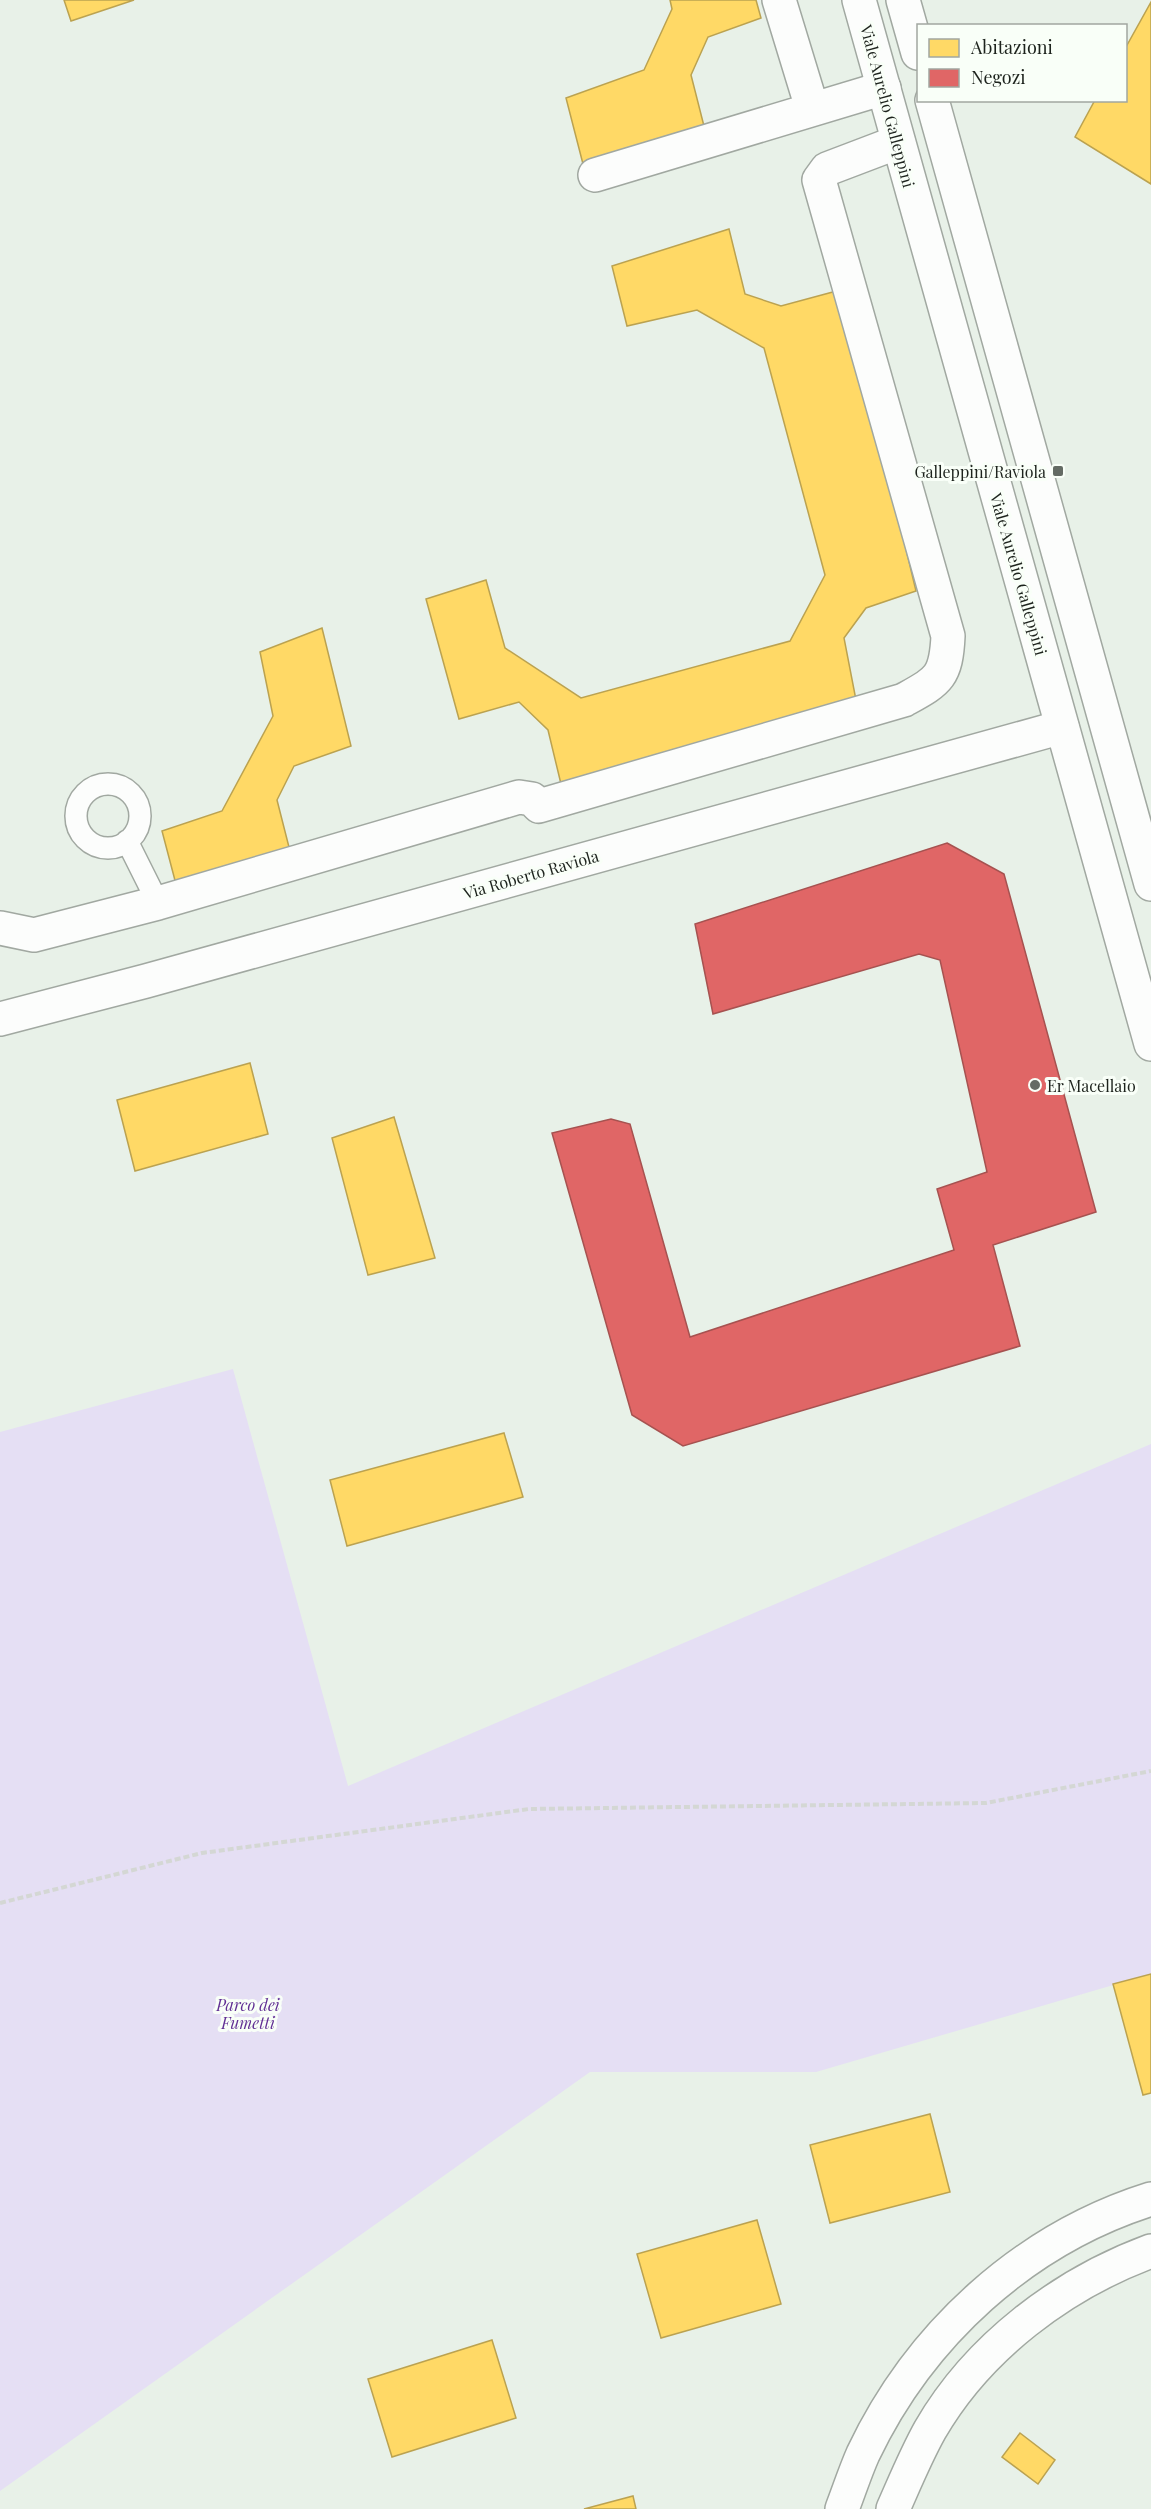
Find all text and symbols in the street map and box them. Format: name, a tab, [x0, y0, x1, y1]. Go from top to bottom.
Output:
street label: Viale Aurelio Galleppini	[856, 21, 920, 190]
legend	[917, 24, 1127, 102]
text: Abitazioni	[970, 35, 1053, 59]
text: Negozi	[971, 65, 1026, 89]
place label: Galleppini/Raviola	[914, 461, 1046, 482]
marker: Galleppini/Raviola	[1051, 464, 1065, 478]
street label: Viale Aurelio Galleppini	[986, 489, 1052, 658]
street label: Via Roberto Raviola	[460, 845, 601, 904]
place label: Er Macellaio	[1047, 1075, 1136, 1096]
marker: Er Macellaio	[1028, 1078, 1042, 1092]
park label: Parco dei Fumetti	[215, 1994, 281, 2033]

